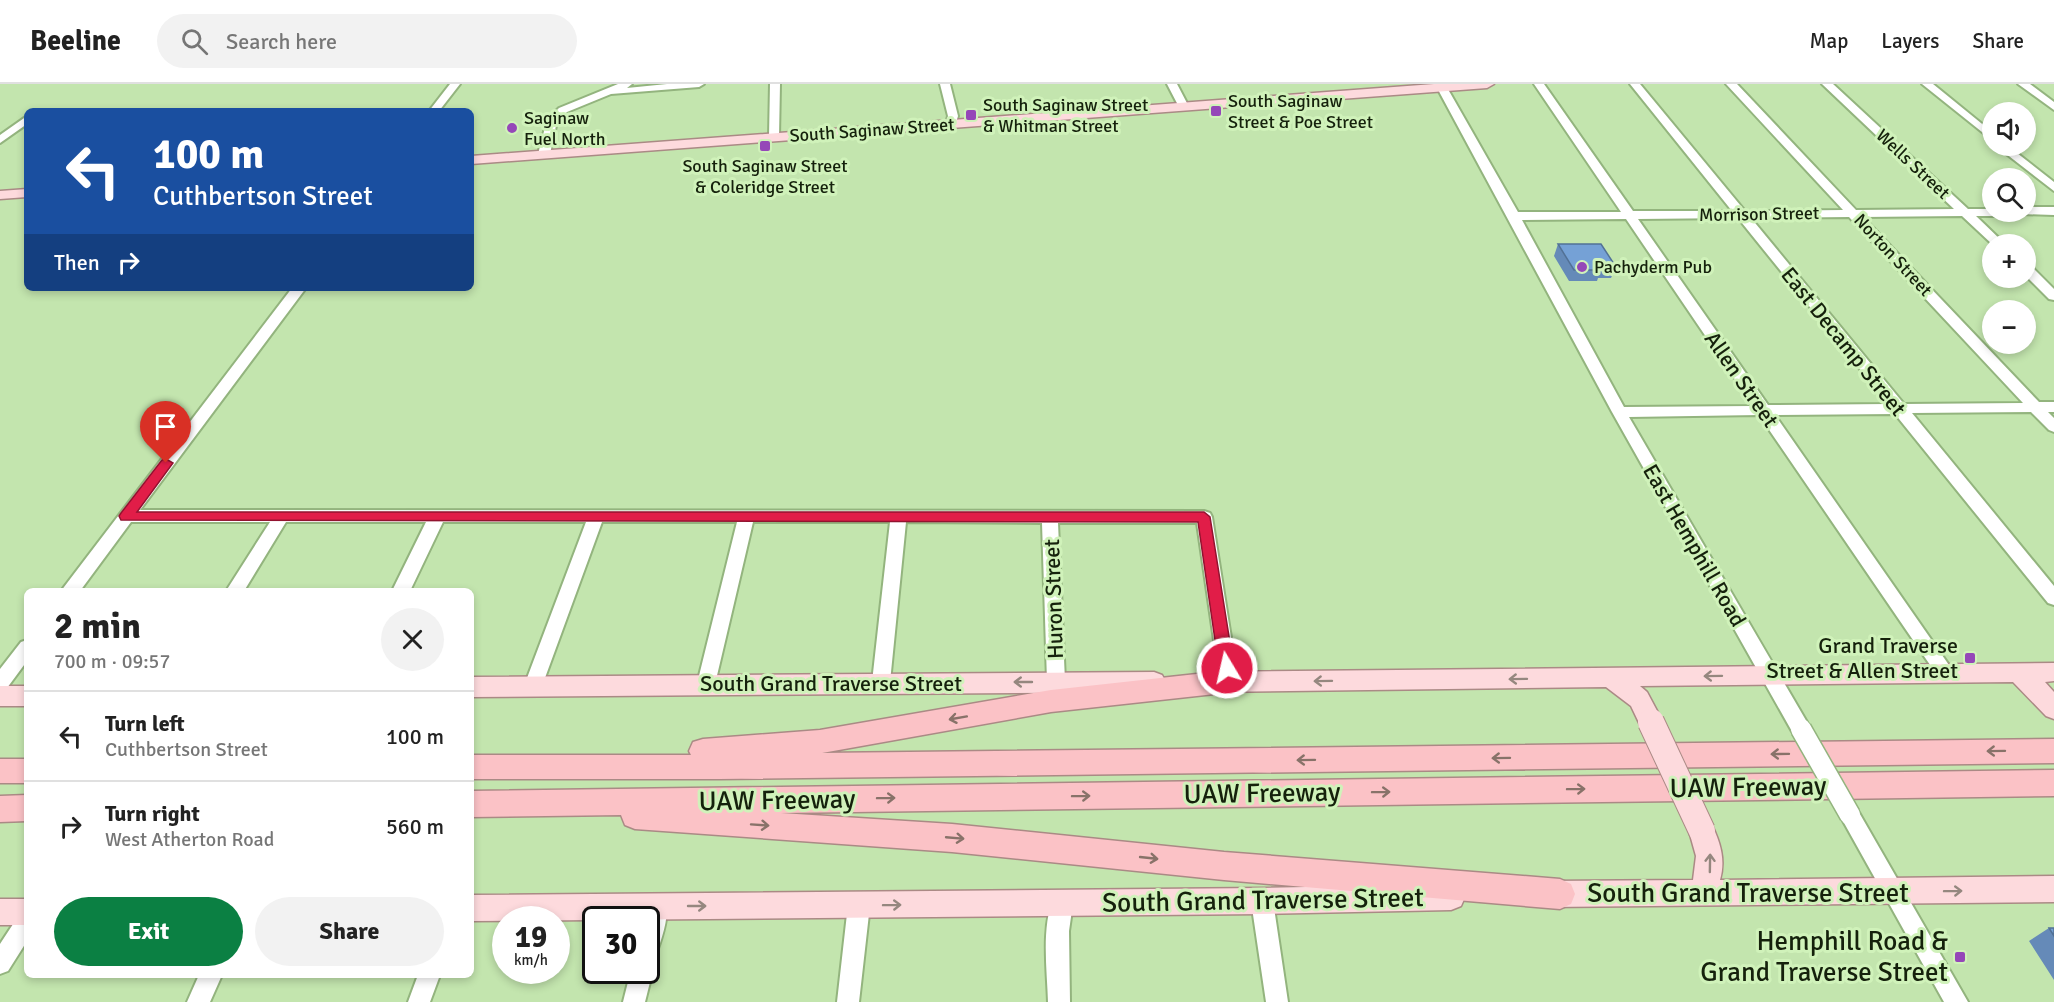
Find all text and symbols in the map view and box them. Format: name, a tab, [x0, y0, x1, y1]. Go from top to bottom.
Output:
search box	[157, 14, 577, 68]
text: Beeline	[30, 24, 121, 58]
icon: search	[178, 25, 211, 58]
text: Search here	[226, 28, 337, 55]
text: Map	[1810, 28, 1848, 54]
text: Layers	[1881, 28, 1939, 54]
text: Share	[1972, 28, 2024, 54]
place label: South Saginaw Street & Poe Street	[1228, 90, 1373, 133]
place label: South Saginaw Street & Whitman Street	[983, 94, 1148, 137]
map controls	[1982, 102, 2036, 354]
button: sound	[1982, 102, 2036, 156]
marker: South Saginaw Street & Poe Street	[1209, 104, 1223, 118]
place label: Saginaw Fuel North	[524, 107, 606, 150]
marker: South Saginaw Street & Whitman Street	[964, 108, 978, 122]
street label: South Saginaw Street	[789, 113, 955, 147]
marker: Saginaw Fuel North	[505, 121, 519, 135]
street label: Wells Street	[1872, 124, 1954, 204]
text: 100 m	[153, 129, 264, 180]
icon: left	[54, 132, 132, 210]
marker: South Saginaw Street & Coleridge Street	[758, 139, 772, 153]
place label: South Saginaw Street & Coleridge Street	[682, 155, 848, 198]
button: search	[1982, 168, 2036, 222]
text: Cuthbertson Street	[153, 180, 373, 213]
street label: Morrison Street	[1699, 202, 1819, 226]
street label: Norton Street	[1849, 209, 1937, 301]
button: +	[1982, 234, 2036, 288]
icon: right	[112, 246, 145, 279]
text: Then	[54, 249, 100, 276]
place label: Pachyderm Pub	[1594, 256, 1712, 278]
marker: Pachyderm Pub	[1575, 260, 1589, 274]
street label: East Decamp Street	[1775, 261, 1912, 421]
button: −	[1982, 300, 2036, 354]
street label: Allen Street	[1699, 326, 1785, 433]
pin	[140, 401, 191, 463]
icon: arrive	[149, 410, 182, 443]
street label: East Hemphill Road	[1637, 459, 1752, 631]
street label: Huron Street	[1038, 538, 1069, 659]
text: 2 min	[54, 604, 141, 649]
button: close	[381, 608, 444, 671]
place label: Grand Traverse Street & Allen Street	[1766, 632, 1958, 684]
position arrow	[1195, 636, 1259, 700]
text: 700 m · 09:57	[54, 649, 170, 674]
marker: Grand Traverse Street & Allen Street	[1963, 651, 1977, 665]
street label: South Grand Traverse Street	[700, 670, 962, 697]
one-way arrow	[1704, 671, 1724, 682]
one-way arrow	[1509, 673, 1529, 684]
one-way arrow	[1314, 675, 1334, 687]
one-way arrow	[1014, 676, 1034, 688]
text: Turn left	[105, 710, 185, 737]
one-way arrow	[949, 713, 968, 724]
icon: left	[54, 720, 87, 753]
text: 100 m	[386, 723, 444, 750]
text: Cuthbertson Street	[105, 737, 268, 762]
one-way arrow	[1986, 746, 2006, 757]
one-way arrow	[1770, 748, 1790, 760]
one-way arrow	[1491, 752, 1511, 763]
one-way arrow	[1296, 754, 1316, 766]
street label: UAW Freeway	[1669, 770, 1827, 805]
street label: UAW Freeway	[1183, 776, 1341, 811]
street label: UAW Freeway	[698, 783, 856, 818]
one-way arrow	[1566, 783, 1586, 795]
one-way arrow	[1371, 786, 1391, 797]
one-way arrow	[1071, 790, 1091, 802]
one-way arrow	[876, 792, 896, 804]
text: Turn right	[105, 800, 200, 827]
icon: right	[54, 810, 87, 843]
text: 560 m	[386, 813, 444, 840]
one-way arrow	[750, 819, 770, 830]
text: West Atherton Road	[105, 827, 274, 852]
one-way arrow	[944, 833, 964, 844]
one-way arrow	[1138, 853, 1158, 864]
one-way arrow	[1704, 854, 1715, 873]
street label: South Grand Traverse Street	[1587, 877, 1909, 910]
street label: South Grand Traverse Street	[1102, 881, 1424, 920]
one-way arrow	[1942, 885, 1962, 897]
button: Exit	[54, 897, 243, 966]
button: Share	[255, 897, 444, 966]
one-way arrow	[882, 899, 902, 911]
one-way arrow	[687, 900, 707, 912]
speed limit sign: 30	[582, 906, 660, 984]
text: 19	[515, 919, 547, 956]
place label: Hemphill Road & Grand Traverse Street	[1700, 925, 1948, 989]
marker: Hemphill Road & Grand Traverse Street	[1953, 950, 1967, 964]
text: km/h	[514, 951, 548, 969]

